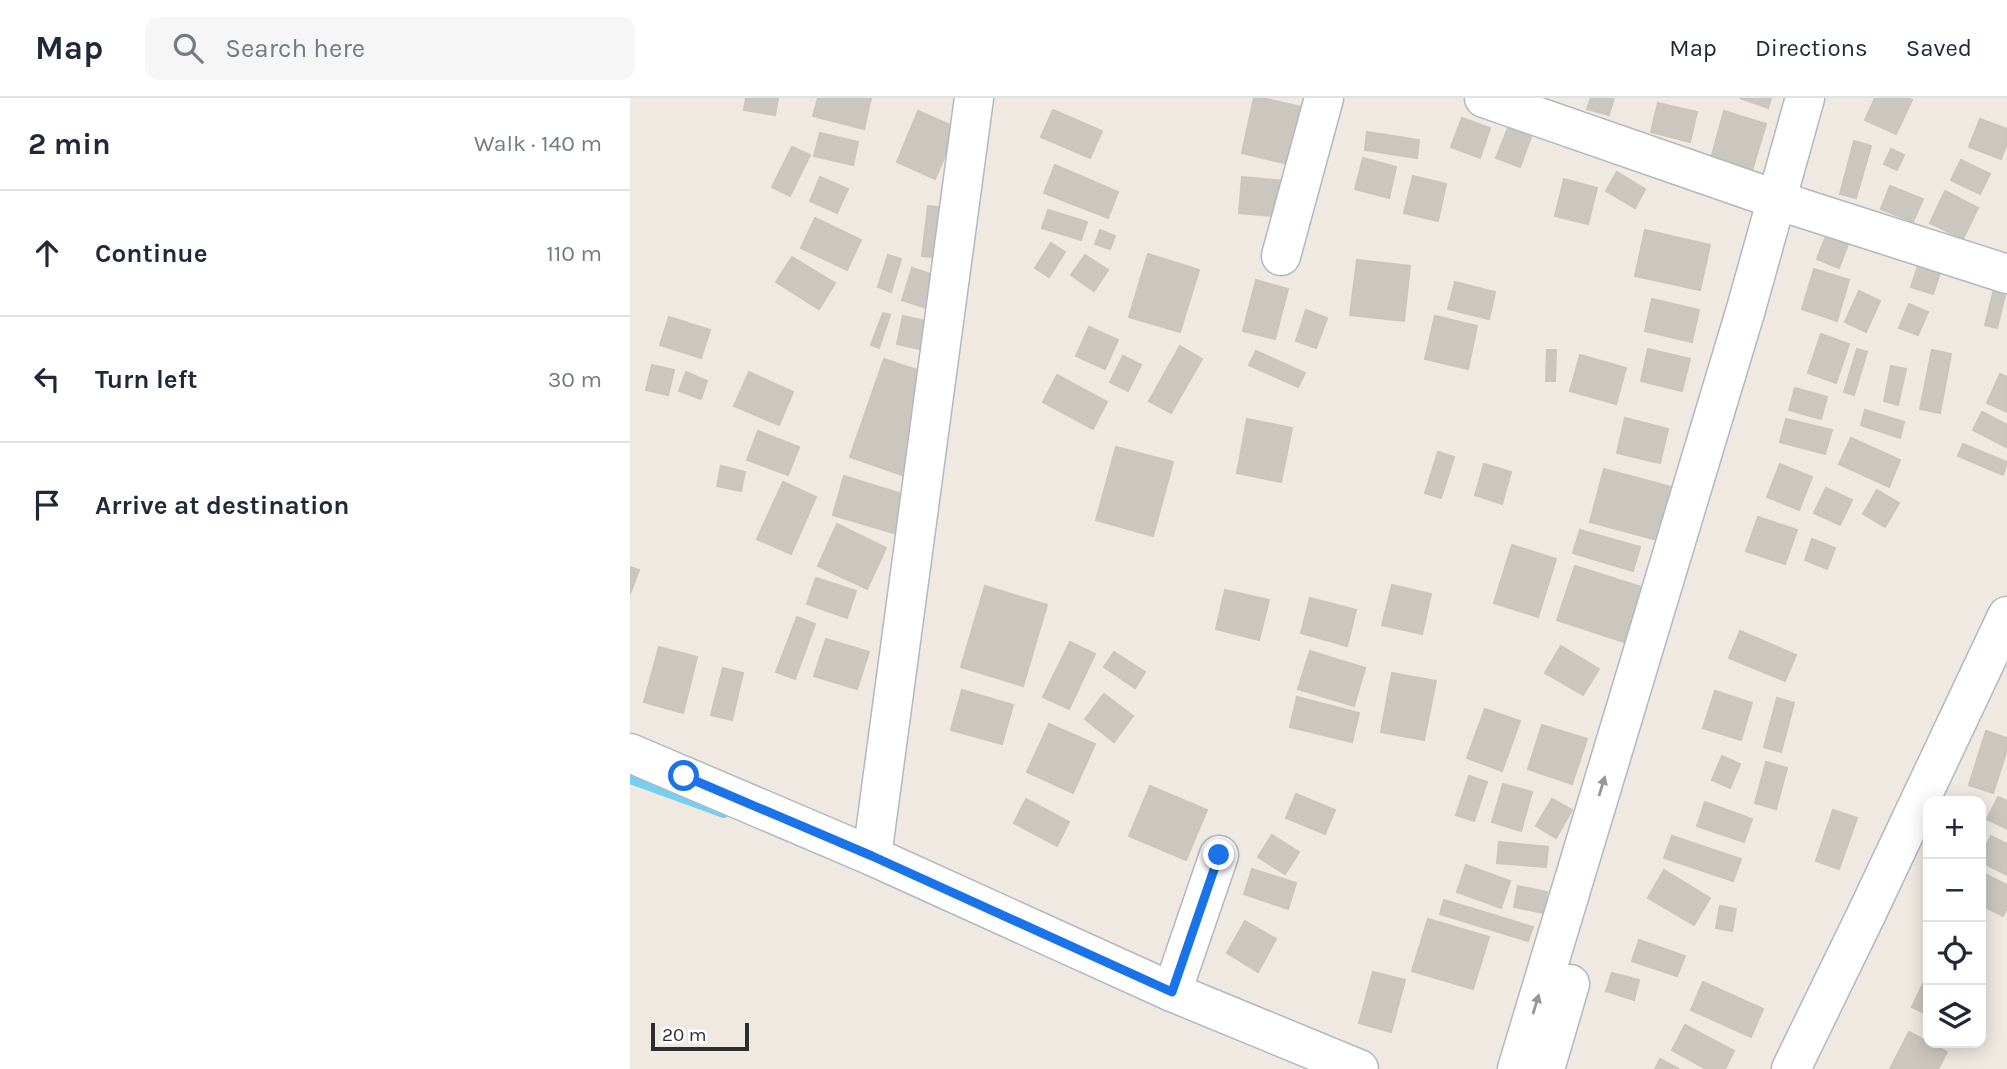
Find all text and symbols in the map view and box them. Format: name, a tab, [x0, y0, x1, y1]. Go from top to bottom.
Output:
search box	[145, 17, 635, 80]
text: Map	[35, 29, 103, 67]
icon: search	[169, 29, 207, 67]
text: Search here	[225, 33, 365, 64]
text: Map	[1669, 34, 1717, 62]
text: Directions	[1755, 34, 1868, 62]
text: Saved	[1906, 34, 1972, 62]
text: 2 min	[28, 126, 111, 162]
text: Walk · 140 m	[474, 130, 602, 157]
icon: ahead	[28, 234, 66, 272]
text: Continue	[95, 238, 207, 269]
text: 110 m	[546, 240, 602, 267]
icon: left	[28, 360, 66, 398]
text: Turn left	[95, 364, 197, 395]
text: 30 m	[548, 366, 602, 393]
icon: arrive	[28, 486, 66, 524]
text: Arrive at destination	[95, 490, 349, 521]
route start	[668, 760, 699, 791]
one-way arrow	[1597, 775, 1608, 796]
map controls	[1923, 796, 1986, 1048]
button: +	[1923, 796, 1986, 859]
route end	[1203, 839, 1234, 870]
button: −	[1923, 859, 1986, 922]
button: locate	[1923, 922, 1986, 985]
button: layers	[1923, 985, 1986, 1048]
one-way arrow	[1532, 993, 1542, 1014]
scale bar	[651, 1020, 749, 1052]
text: 20 m	[662, 1024, 707, 1046]

